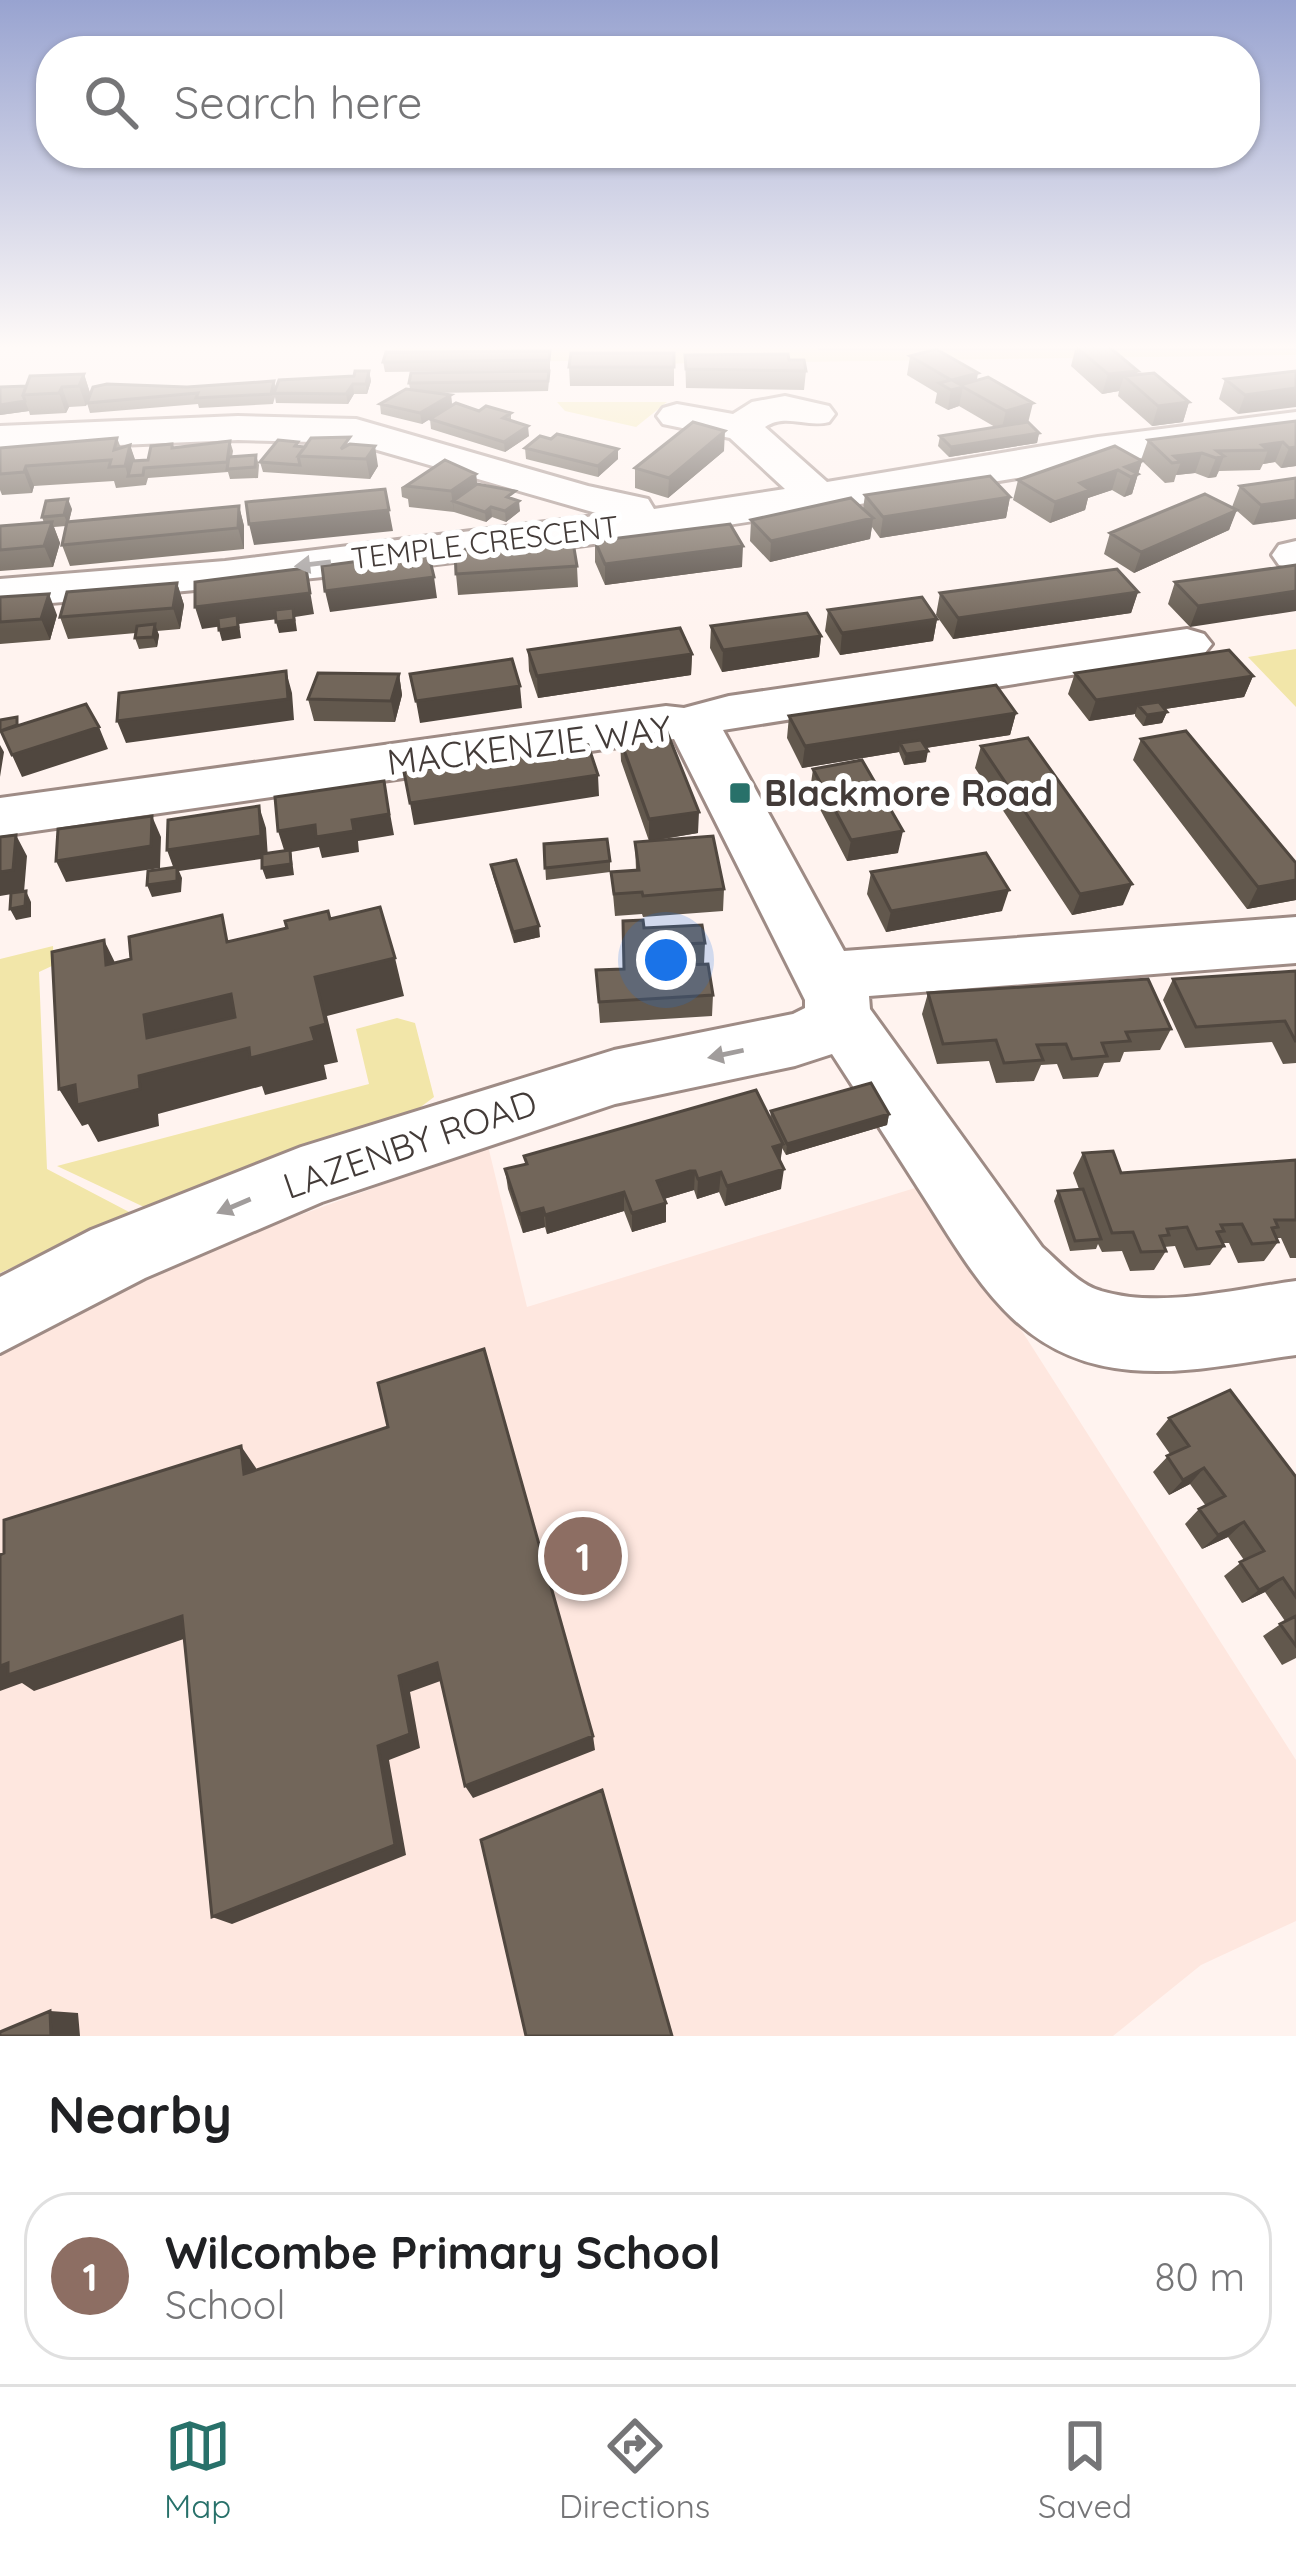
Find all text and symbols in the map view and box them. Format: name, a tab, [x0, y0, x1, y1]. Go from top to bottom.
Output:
search box	[36, 36, 1260, 168]
icon: search	[78, 69, 144, 135]
text: Search here	[174, 74, 422, 130]
street label: TEMPLE CRESCENT	[349, 507, 621, 577]
one-way arrow	[294, 555, 331, 574]
street label: MACKENZIE WAY	[384, 705, 673, 784]
place label: Blackmore Road	[764, 770, 1053, 815]
marker: Blackmore Road	[727, 780, 753, 806]
your location	[636, 930, 696, 990]
one-way arrow	[707, 1046, 745, 1065]
street label: LAZENBY ROAD	[277, 1079, 543, 1208]
one-way arrow	[216, 1197, 252, 1216]
pin: 1	[544, 1511, 622, 1601]
text: Nearby	[48, 2082, 232, 2146]
text: Wilcombe Primary School	[165, 2224, 721, 2280]
text: 1	[82, 2252, 98, 2301]
text: 80 m	[1155, 2252, 1245, 2301]
text: School	[165, 2280, 285, 2329]
tab: Map	[164, 2413, 231, 2526]
tab: Directions	[559, 2413, 710, 2526]
tab: Saved	[1038, 2413, 1132, 2526]

